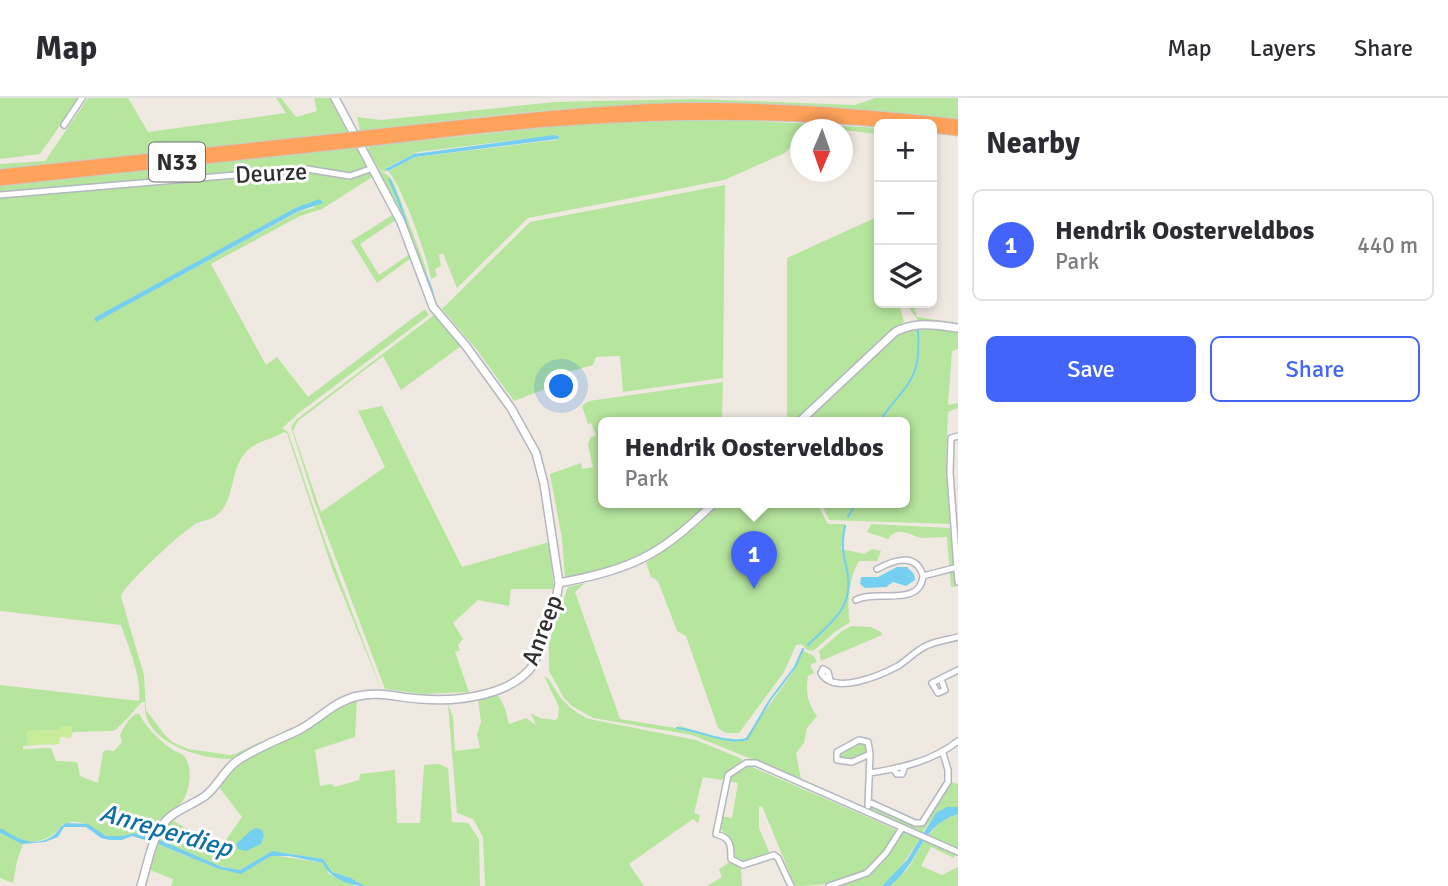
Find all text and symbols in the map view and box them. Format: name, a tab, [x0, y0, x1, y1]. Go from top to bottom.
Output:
text: Map	[35, 28, 97, 69]
text: Map	[1167, 33, 1212, 63]
text: Layers	[1250, 33, 1316, 63]
text: Share	[1354, 33, 1413, 63]
north arrow	[790, 119, 853, 182]
map controls	[874, 119, 937, 308]
button: +	[874, 119, 937, 182]
text: Nearby	[986, 125, 1080, 162]
road number: N33	[149, 142, 205, 181]
street label: Deurze	[234, 156, 308, 190]
button: −	[874, 182, 937, 245]
text: Hendrik Oosterveldbos	[1055, 215, 1314, 247]
text: 1	[1005, 231, 1017, 260]
text: 440 m	[1357, 231, 1418, 260]
button: layers	[874, 245, 937, 308]
text: Park	[1055, 247, 1099, 276]
button: Save	[986, 336, 1196, 402]
button: Share	[1210, 336, 1420, 402]
your location	[544, 369, 578, 403]
popup	[598, 417, 910, 508]
text: Hendrik Oosterveldbos	[624, 432, 884, 464]
text: Park	[624, 464, 669, 493]
pin: 1	[731, 531, 777, 589]
street label: Anreep	[515, 591, 569, 669]
water label: Anreperdiep	[96, 797, 237, 865]

